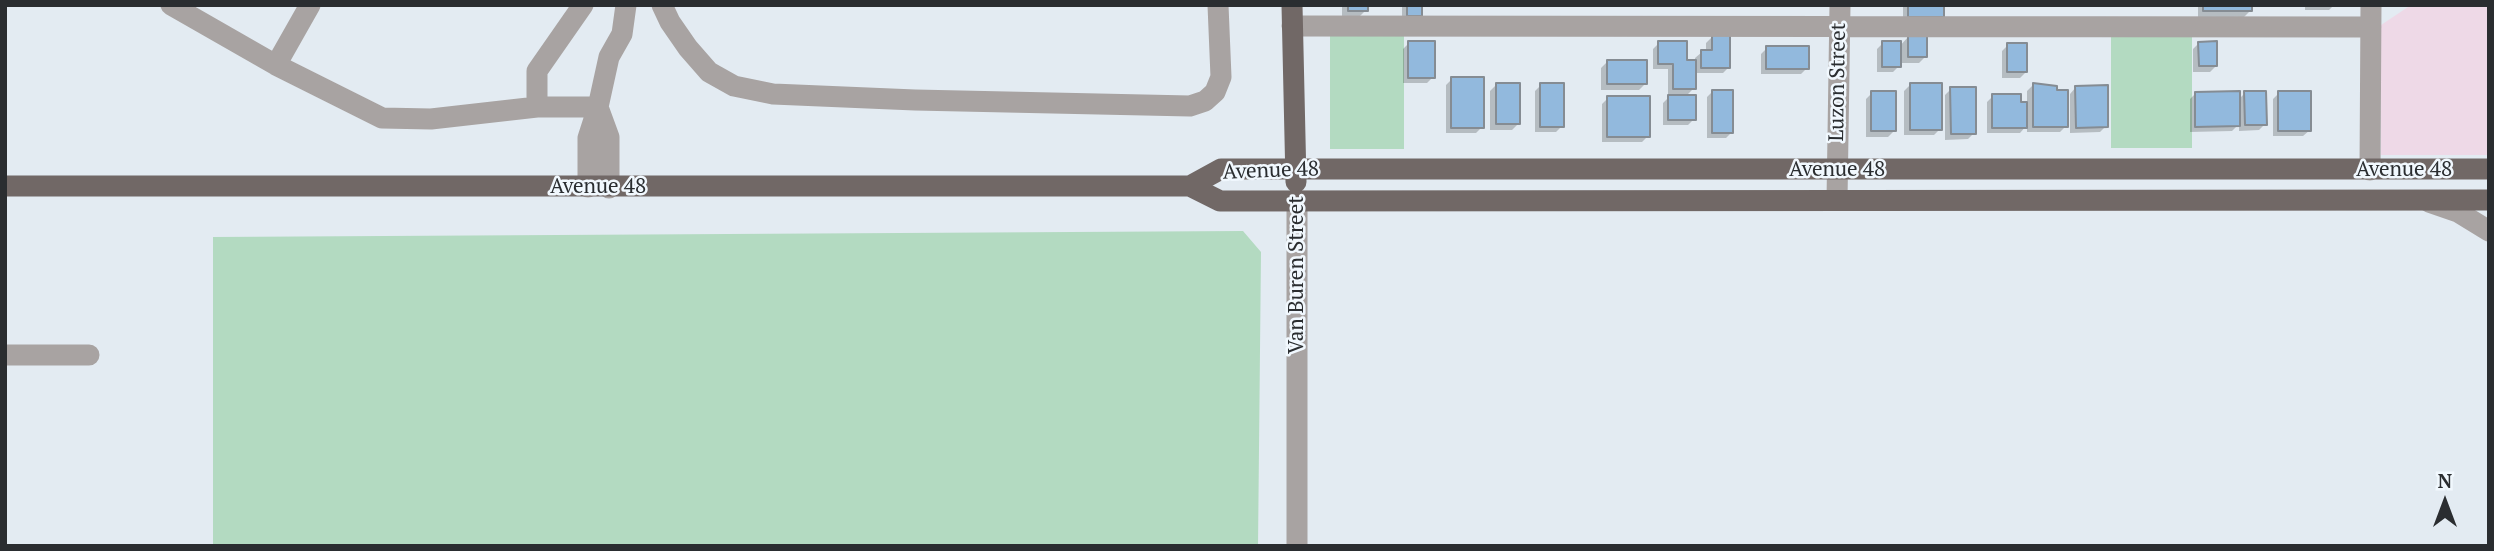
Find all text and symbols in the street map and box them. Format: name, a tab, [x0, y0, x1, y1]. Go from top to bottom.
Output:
street label: Luzon Street	[1824, 22, 1852, 142]
street label: Avenue 48	[1222, 157, 1320, 185]
street label: Avenue 48	[1789, 157, 1885, 183]
street label: Avenue 48	[2356, 157, 2452, 183]
street label: Avenue 48	[550, 174, 646, 200]
street label: Van Buren Street	[1284, 196, 1310, 354]
north arrow	[2410, 467, 2480, 537]
text: N	[2438, 468, 2452, 493]

